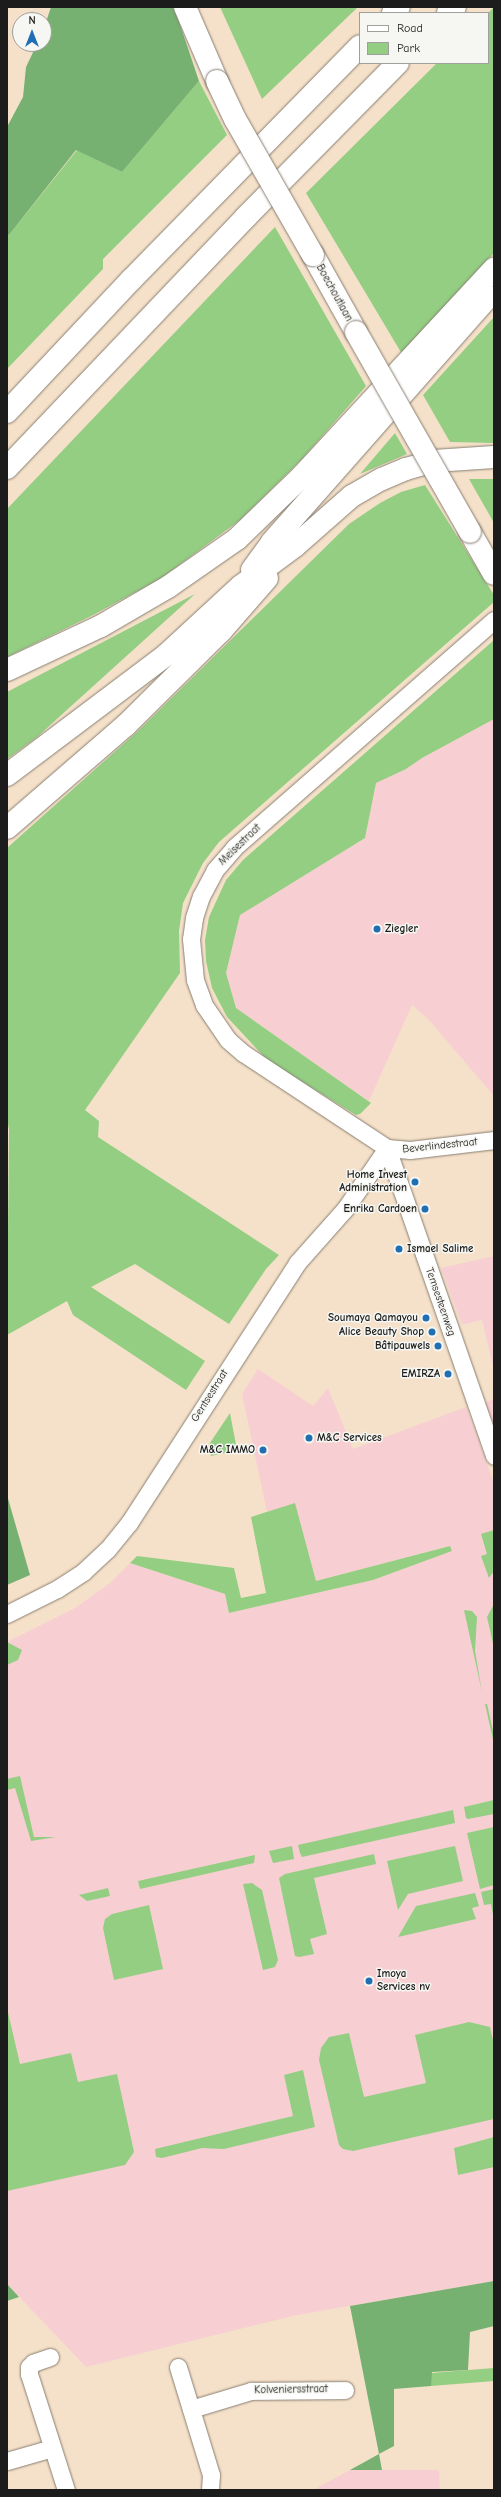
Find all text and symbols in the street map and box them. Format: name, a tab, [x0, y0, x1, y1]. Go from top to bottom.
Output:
north arrow	[12, 12, 52, 52]
legend	[359, 12, 489, 64]
text: N	[28, 14, 36, 27]
text: Road	[397, 21, 423, 35]
text: Park	[397, 41, 420, 55]
street label: Boechoutlaan	[313, 262, 355, 324]
street label: Meisestraat	[216, 822, 264, 868]
place label: Ziegler	[385, 922, 418, 936]
marker: Ziegler	[372, 924, 382, 934]
street label: Beverlindestraat	[402, 1136, 478, 1156]
place label: Home Invest Administration	[339, 1169, 407, 1195]
marker: Home Invest Administration	[410, 1177, 420, 1187]
place label: Enrika Cardoen	[344, 1202, 417, 1216]
marker: Enrika Cardoen	[420, 1204, 430, 1214]
place label: Ismael Salime	[407, 1242, 473, 1256]
marker: Ismael Salime	[394, 1244, 404, 1254]
street label: Temsesteenweg	[422, 1266, 458, 1338]
place label: Soumaya Qamayou	[328, 1311, 418, 1325]
marker: Soumaya Qamayou	[421, 1313, 431, 1323]
place label: Alice Beauty Shop	[339, 1325, 424, 1339]
marker: Alice Beauty Shop	[427, 1327, 437, 1337]
place label: Bâtipauwels	[375, 1339, 430, 1353]
marker: Bâtipauwels	[433, 1341, 443, 1351]
street label: Gentsestraat	[189, 1367, 231, 1425]
place label: EMIRZA	[401, 1367, 440, 1381]
marker: EMIRZA	[443, 1369, 453, 1379]
place label: M&C Services	[317, 1431, 382, 1445]
marker: M&C Services	[304, 1433, 314, 1443]
place label: M&C IMMO	[200, 1443, 255, 1457]
marker: M&C IMMO	[258, 1445, 268, 1455]
place label: Imoya Services nv	[377, 1968, 430, 1994]
marker: Imoya Services nv	[364, 1976, 374, 1986]
street label: Kolveniersstraat	[254, 2383, 328, 2397]

